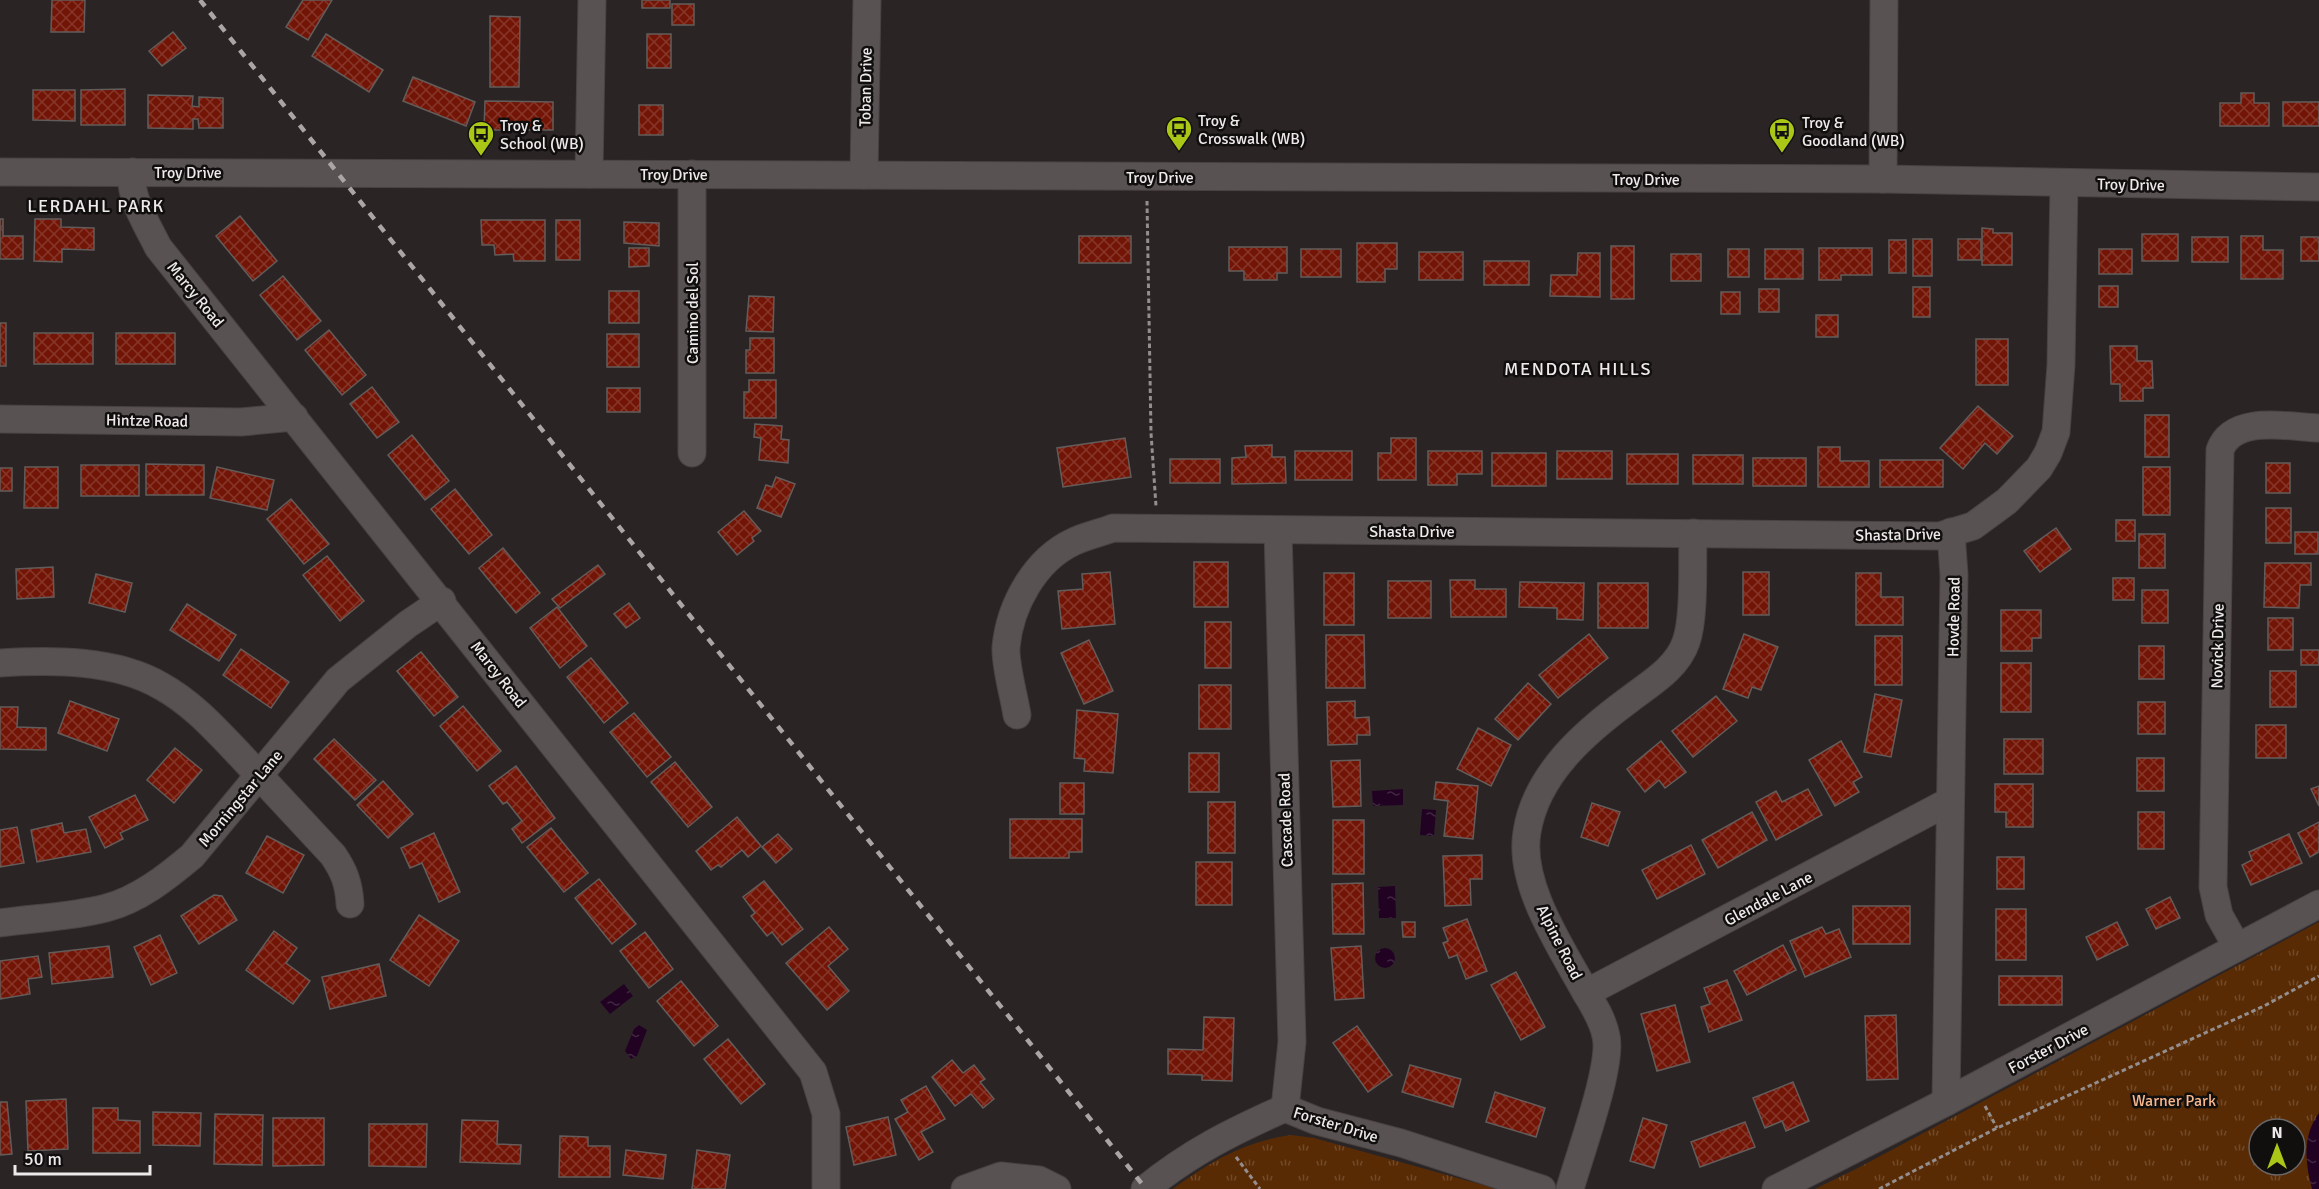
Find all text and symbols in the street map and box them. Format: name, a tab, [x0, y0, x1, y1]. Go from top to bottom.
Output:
street label: Toban Drive	[855, 47, 877, 127]
place label: Troy & Crosswalk (WB)	[1198, 111, 1305, 149]
place label: Troy & Goodland (WB)	[1802, 113, 1905, 151]
bus stop icon: Troy & Crosswalk (WB)	[1164, 114, 1194, 152]
place label: Troy & School (WB)	[500, 116, 584, 154]
bus stop icon: Troy & Goodland (WB)	[1767, 116, 1797, 154]
bus stop icon: Troy & School (WB)	[466, 119, 496, 157]
street label: Troy Drive	[154, 163, 222, 183]
street label: Troy Drive	[640, 165, 708, 185]
street label: Troy Drive	[1126, 168, 1194, 188]
street label: Troy Drive	[1612, 170, 1680, 190]
street label: Troy Drive	[2097, 174, 2165, 196]
district label: LERDAHL PARK	[27, 195, 165, 217]
street label: Marcy Road	[162, 257, 228, 332]
street label: Camino del Sol	[683, 262, 703, 364]
district label: MENDOTA HILLS	[1504, 358, 1652, 380]
street label: Hintze Road	[106, 410, 188, 432]
street label: Shasta Drive	[1369, 522, 1455, 542]
street label: Shasta Drive	[1855, 524, 1941, 546]
street label: Hovde Road	[1943, 577, 1965, 657]
street label: Novick Drive	[2207, 603, 2229, 689]
street label: Marcy Road	[466, 637, 531, 712]
street label: Morningstar Lane	[194, 746, 287, 851]
street label: Cascade Road	[1274, 772, 1298, 868]
street label: Glendale Lane	[1721, 867, 1816, 931]
street label: Alpine Road	[1532, 902, 1587, 983]
street label: Forster Drive	[2005, 1019, 2092, 1078]
park label: Warner Park	[2132, 1091, 2216, 1111]
street label: Forster Drive	[1291, 1103, 1381, 1147]
north arrow	[2247, 1117, 2307, 1177]
text: N	[2271, 1123, 2283, 1143]
scale bar	[15, 1138, 150, 1176]
text: 50 m	[24, 1148, 62, 1170]

